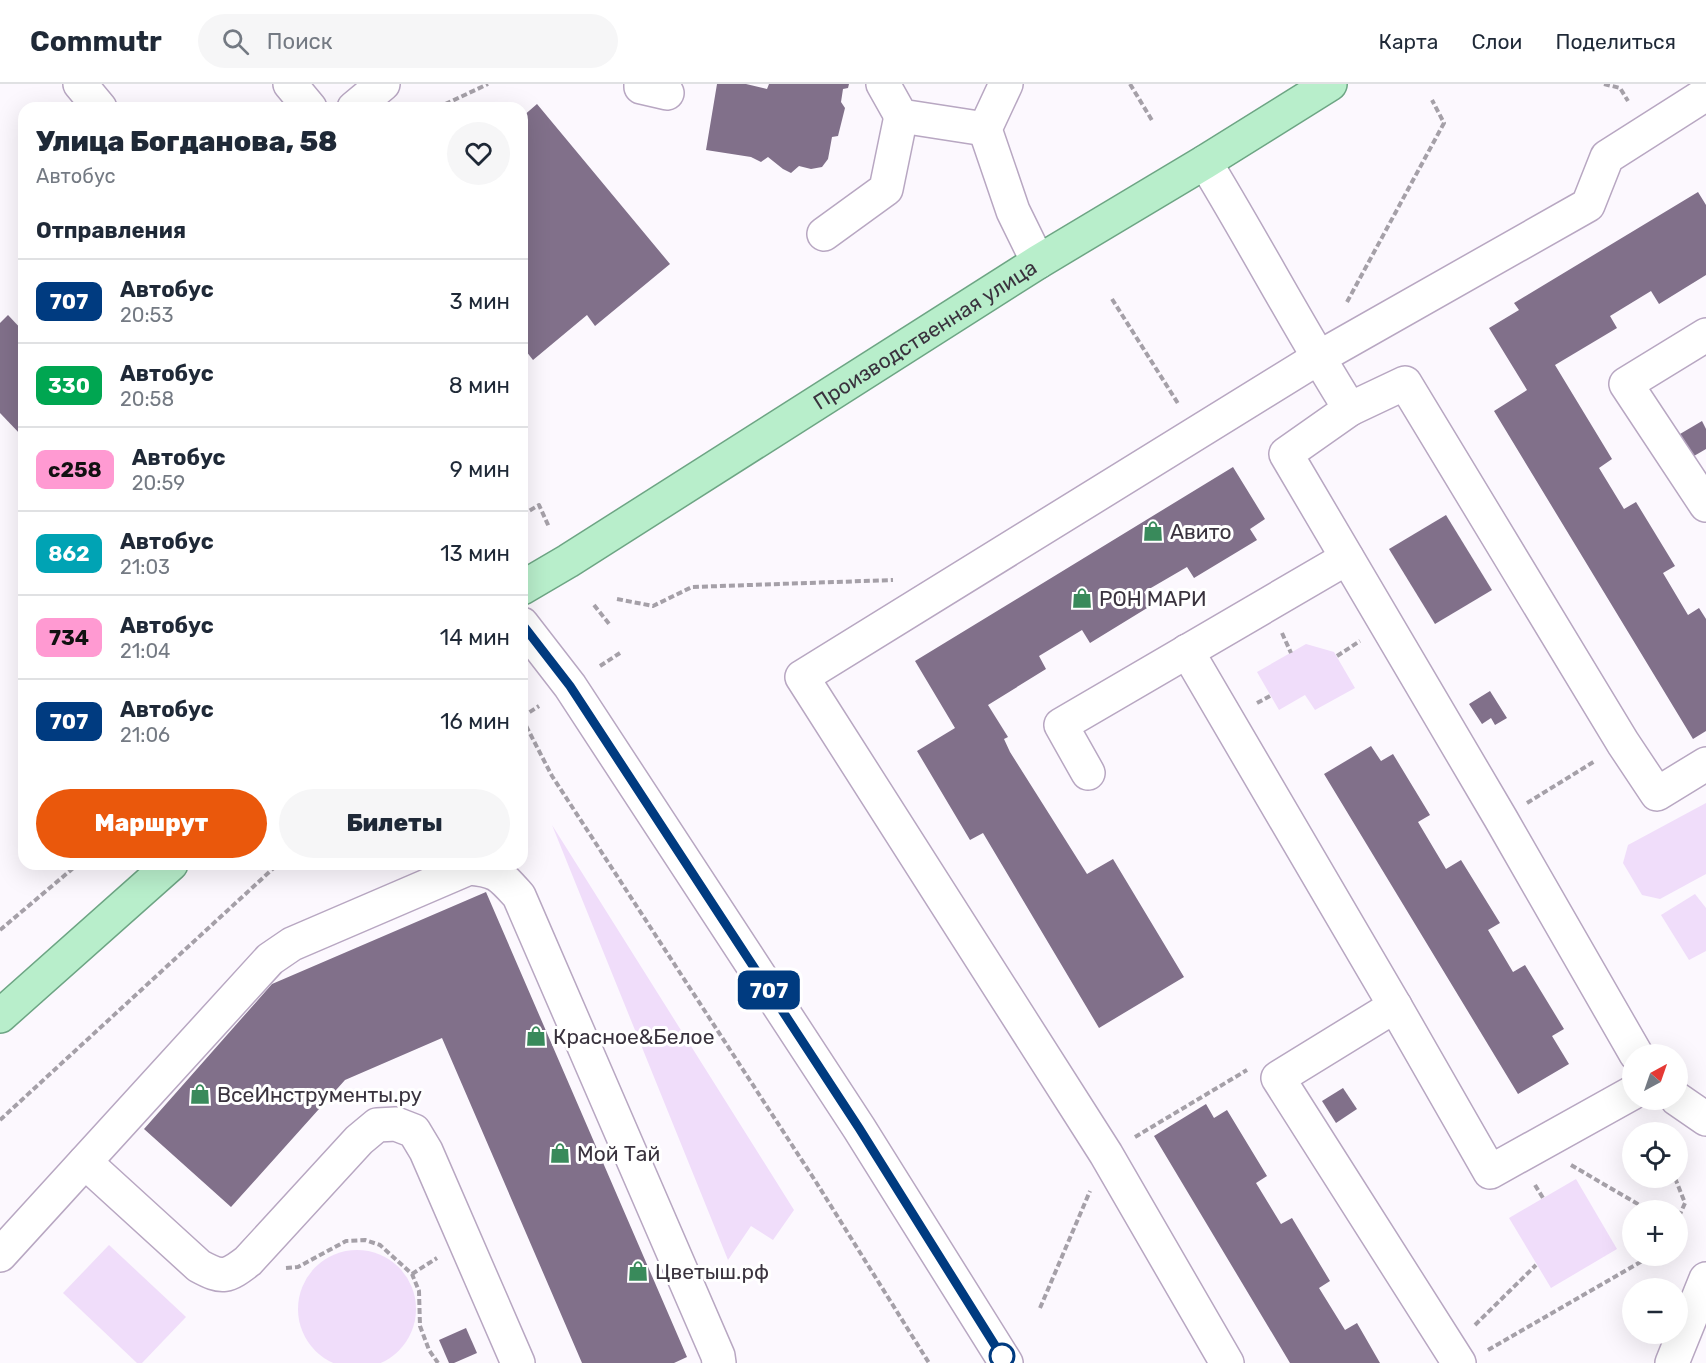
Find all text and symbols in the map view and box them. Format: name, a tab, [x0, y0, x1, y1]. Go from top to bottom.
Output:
search box	[198, 14, 618, 68]
text: Commutr	[30, 25, 162, 58]
icon: search	[219, 25, 252, 58]
text: Поиск	[267, 28, 332, 55]
text: Карта	[1378, 29, 1438, 54]
text: Слои	[1471, 29, 1522, 54]
text: Поделиться	[1555, 29, 1676, 54]
button: heart	[447, 122, 510, 185]
text: Улица Богданова, 58	[36, 125, 338, 158]
text: Автобус	[36, 164, 116, 188]
text: Отправления	[36, 217, 186, 244]
street label: Производственная улица	[808, 254, 1041, 414]
text: Автобус	[120, 276, 214, 303]
text: 3 мин	[450, 288, 510, 315]
text: 707	[50, 289, 88, 314]
text: 20:53	[120, 303, 173, 327]
text: Автобус	[120, 360, 214, 387]
text: 8 мин	[449, 372, 510, 399]
text: 330	[48, 373, 90, 398]
text: 20:58	[120, 387, 174, 411]
text: Автобус	[132, 444, 226, 471]
text: 9 мин	[450, 456, 510, 483]
text: с258	[48, 457, 102, 482]
text: 20:59	[132, 471, 185, 495]
shop icon: Авито	[1141, 519, 1165, 543]
place label: Авито	[1170, 519, 1231, 544]
text: Автобус	[120, 528, 214, 555]
text: 13 мин	[440, 540, 510, 567]
text: 862	[48, 541, 90, 566]
text: 21:03	[120, 555, 170, 579]
shop icon: РОН МАРИ	[1070, 586, 1094, 610]
place label: РОН МАРИ	[1099, 586, 1207, 611]
text: Автобус	[120, 612, 214, 639]
text: 14 мин	[440, 624, 510, 651]
text: 734	[49, 625, 89, 650]
text: 21:04	[120, 639, 171, 663]
text: Автобус	[120, 696, 214, 723]
text: 16 мин	[440, 708, 510, 735]
text: 707	[50, 709, 88, 734]
text: 21:06	[120, 723, 170, 747]
button: Маршрут	[36, 789, 267, 858]
button: Билеты	[279, 789, 510, 858]
line badge: 707	[734, 970, 804, 1010]
text: 707	[750, 978, 788, 1003]
shop icon: Красное&Белое	[524, 1024, 548, 1048]
place label: Красное&Белое	[553, 1024, 714, 1049]
north arrow	[1622, 1044, 1688, 1110]
map controls	[1622, 1044, 1688, 1344]
shop icon: ВсеИнструменты.ру	[188, 1082, 212, 1106]
place label: ВсеИнструменты.ру	[217, 1082, 422, 1107]
button: locate	[1622, 1122, 1688, 1188]
shop icon: Мой Тай	[548, 1141, 572, 1165]
place label: Мой Тай	[577, 1141, 660, 1166]
button: +	[1622, 1200, 1688, 1266]
shop icon: Цветыш.рф	[626, 1259, 650, 1283]
place label: Цветыш.рф	[655, 1259, 769, 1284]
button: −	[1622, 1278, 1688, 1344]
unlabelled marker	[989, 1343, 1015, 1363]

